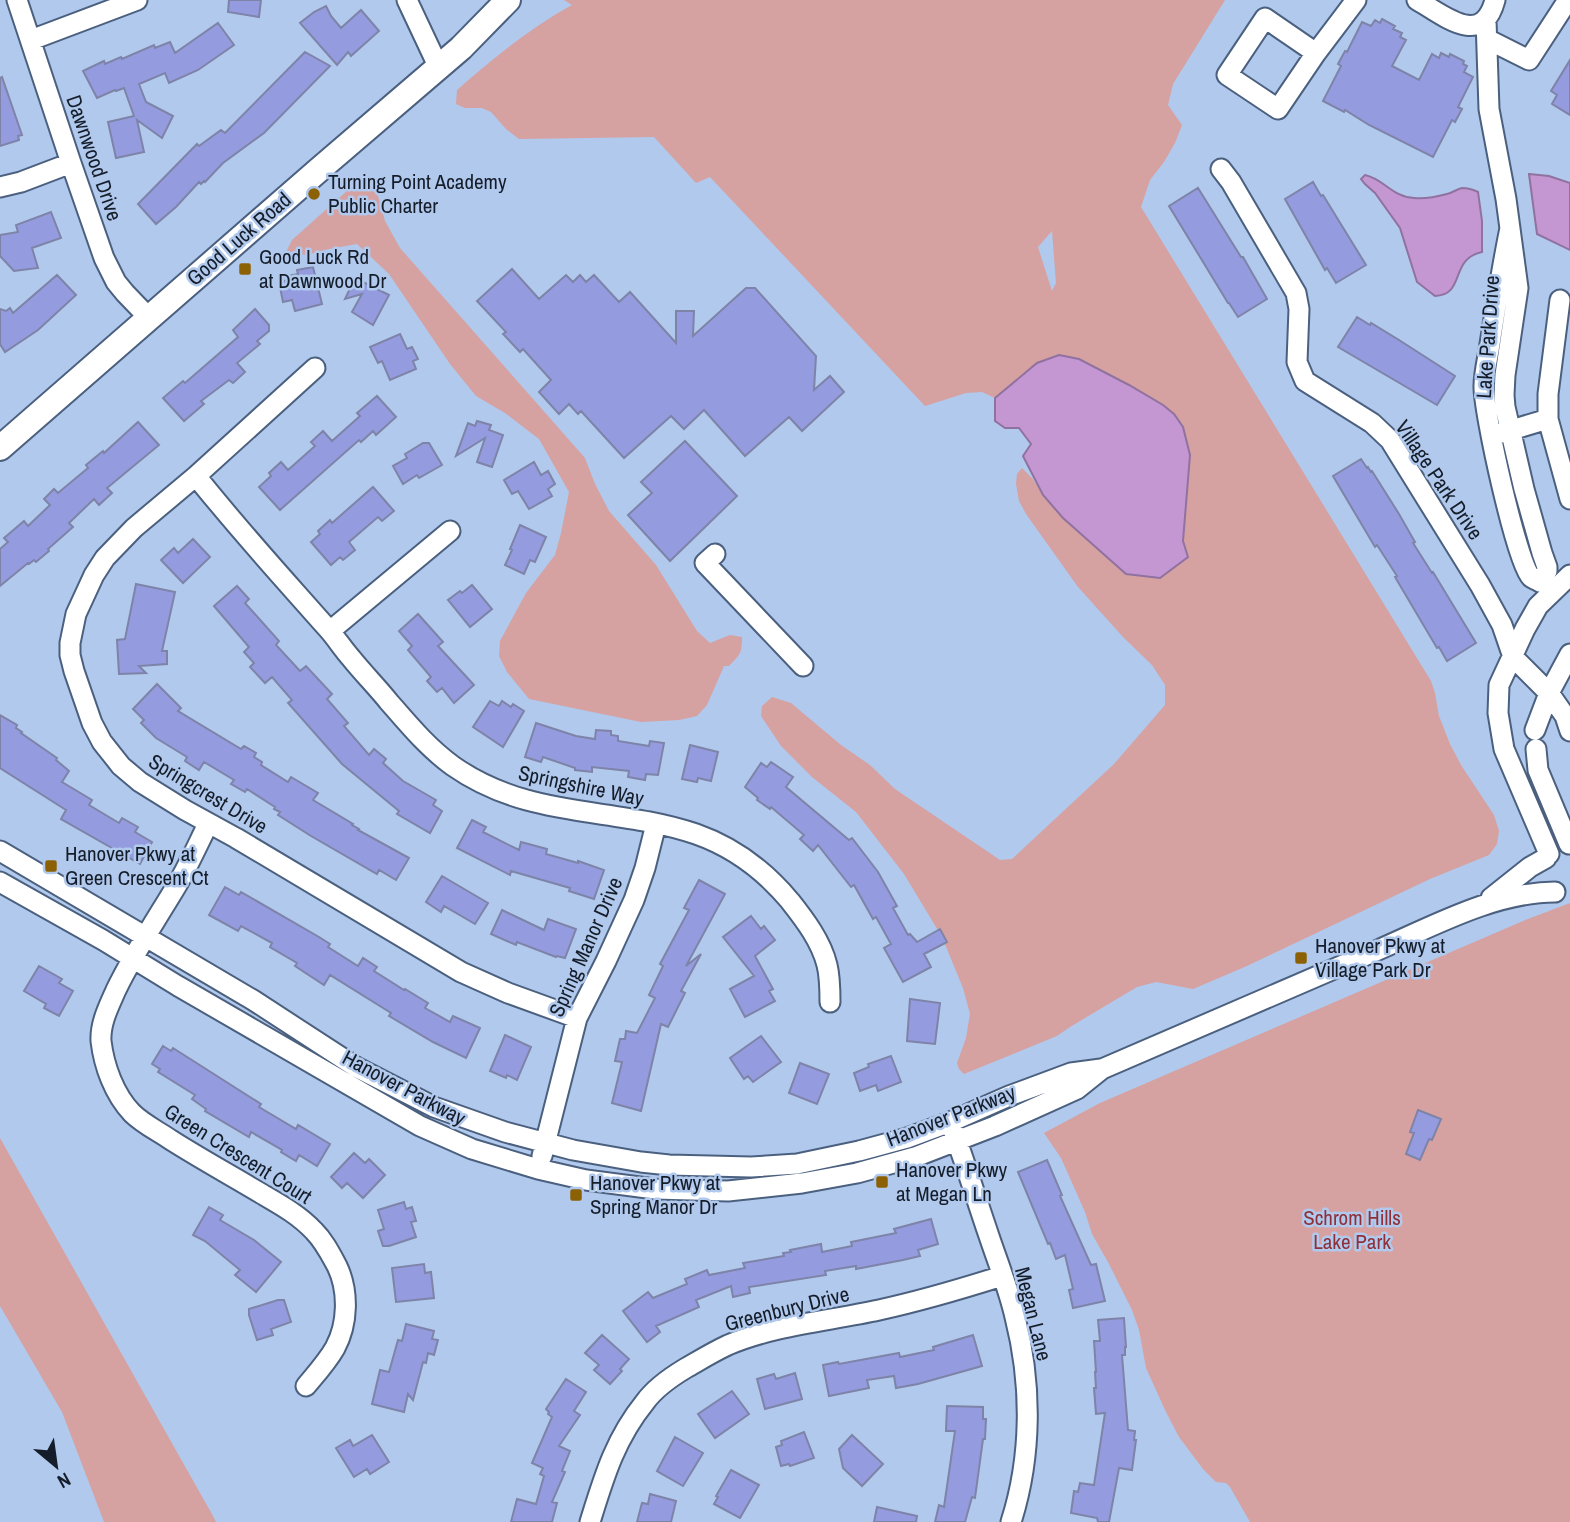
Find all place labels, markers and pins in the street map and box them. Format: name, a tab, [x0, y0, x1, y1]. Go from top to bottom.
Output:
place label: Turning Point Academy Public Charter	[328, 167, 507, 220]
marker: Turning Point Academy Public Charter	[306, 186, 322, 202]
place label: Good Luck Rd at Dawnwood Dr	[259, 242, 387, 295]
marker: Good Luck Rd at Dawnwood Dr	[237, 261, 253, 277]
place label: Hanover Pkwy at Green Crescent Ct	[65, 839, 209, 892]
marker: Hanover Pkwy at Green Crescent Ct	[43, 858, 59, 874]
place label: Hanover Pkwy at Village Park Dr	[1315, 931, 1445, 984]
marker: Hanover Pkwy at Village Park Dr	[1293, 950, 1309, 966]
place label: Hanover Pkwy at Megan Ln	[896, 1155, 1007, 1208]
place label: Hanover Pkwy at Spring Manor Dr	[590, 1168, 720, 1221]
marker: Hanover Pkwy at Megan Ln	[874, 1174, 890, 1190]
marker: Hanover Pkwy at Spring Manor Dr	[568, 1187, 584, 1203]

